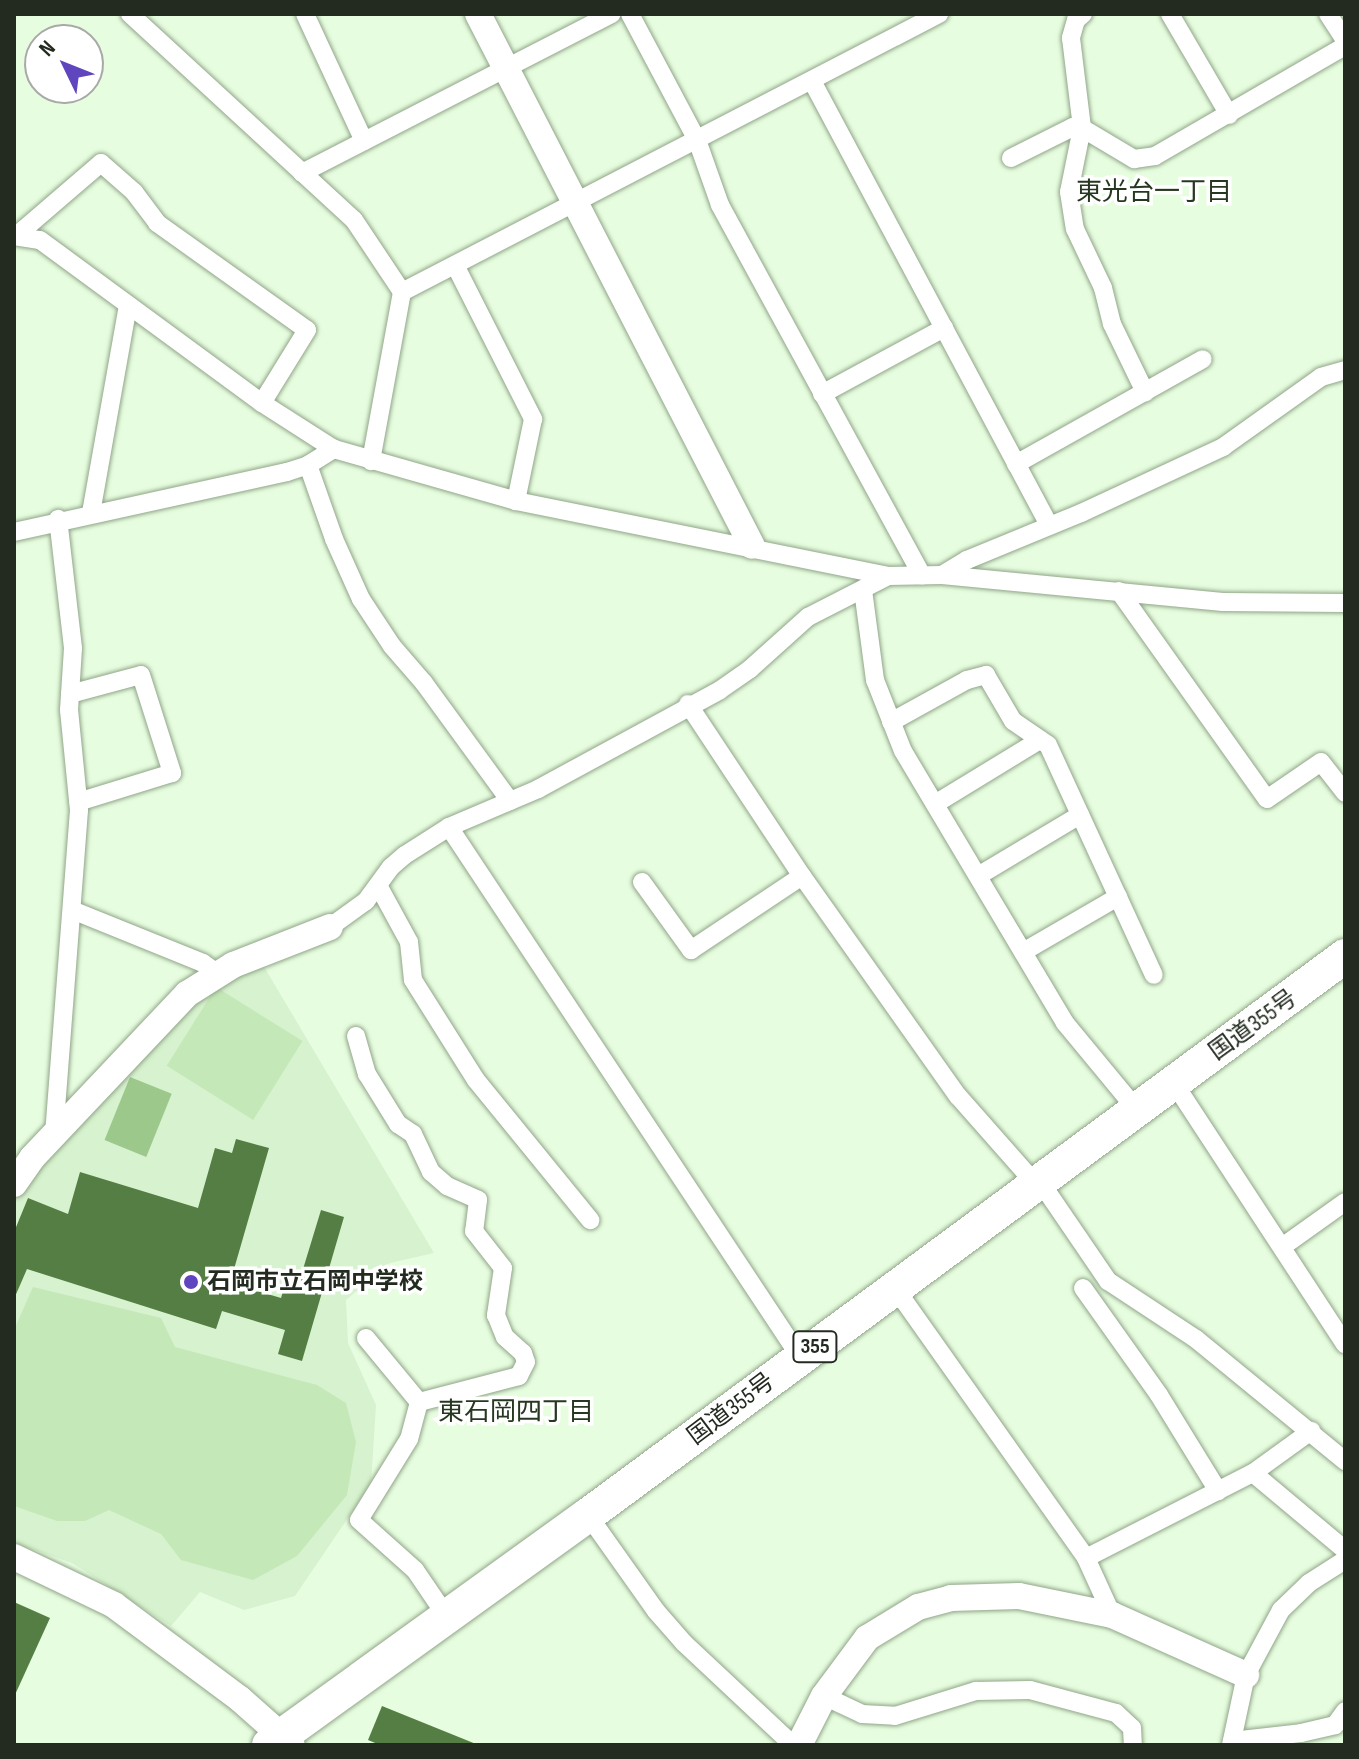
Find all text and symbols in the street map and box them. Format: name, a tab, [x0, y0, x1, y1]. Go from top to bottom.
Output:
north arrow	[24, 24, 104, 104]
text: N	[34, 35, 61, 62]
district label: 東光台一丁目	[1076, 177, 1232, 209]
street label: 国道355号	[1204, 984, 1302, 1066]
place label: 石岡市立石岡中学校	[207, 1268, 423, 1296]
marker: 石岡市立石岡中学校	[182, 1273, 200, 1291]
road number: 355	[791, 1329, 839, 1365]
street label: 国道355号	[682, 1367, 780, 1451]
district label: 東石岡四丁目	[438, 1397, 594, 1429]

